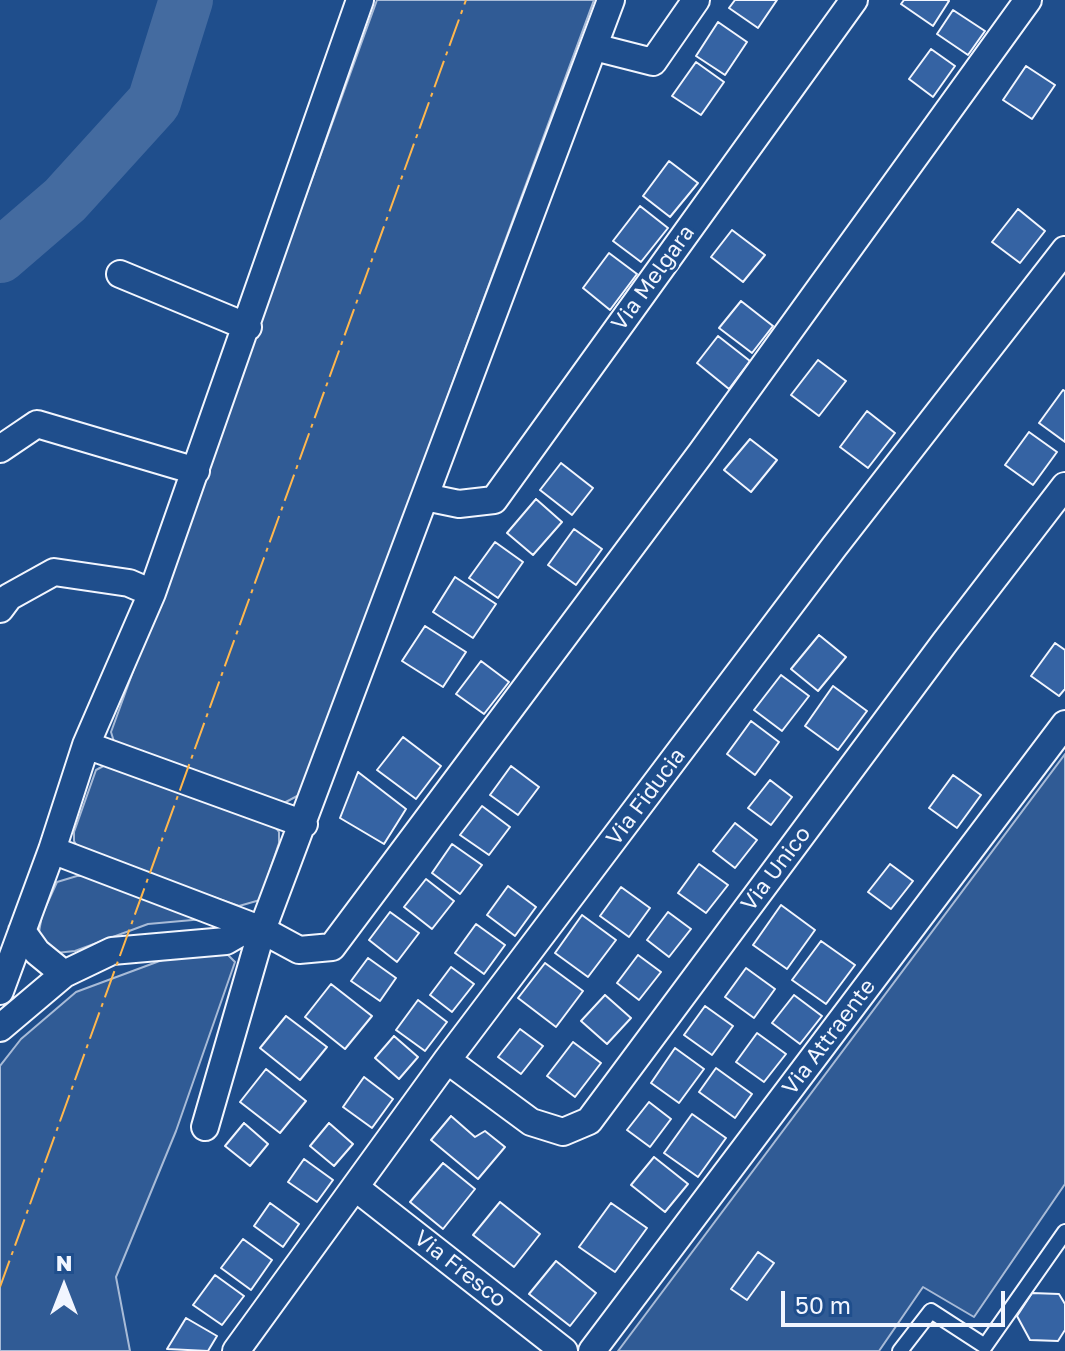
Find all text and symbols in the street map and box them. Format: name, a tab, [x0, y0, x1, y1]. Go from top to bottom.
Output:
street label: Via Melgara	[606, 220, 700, 336]
street label: Via Fiducia	[601, 743, 691, 851]
street label: Via Unico	[736, 821, 816, 917]
street label: Via Attraente	[777, 974, 881, 1100]
street label: Via Fresco	[409, 1225, 511, 1313]
north arrow	[24, 1247, 104, 1327]
text: N	[56, 1249, 72, 1276]
scale bar	[785, 1275, 1009, 1325]
text: 50 m	[795, 1290, 851, 1319]

